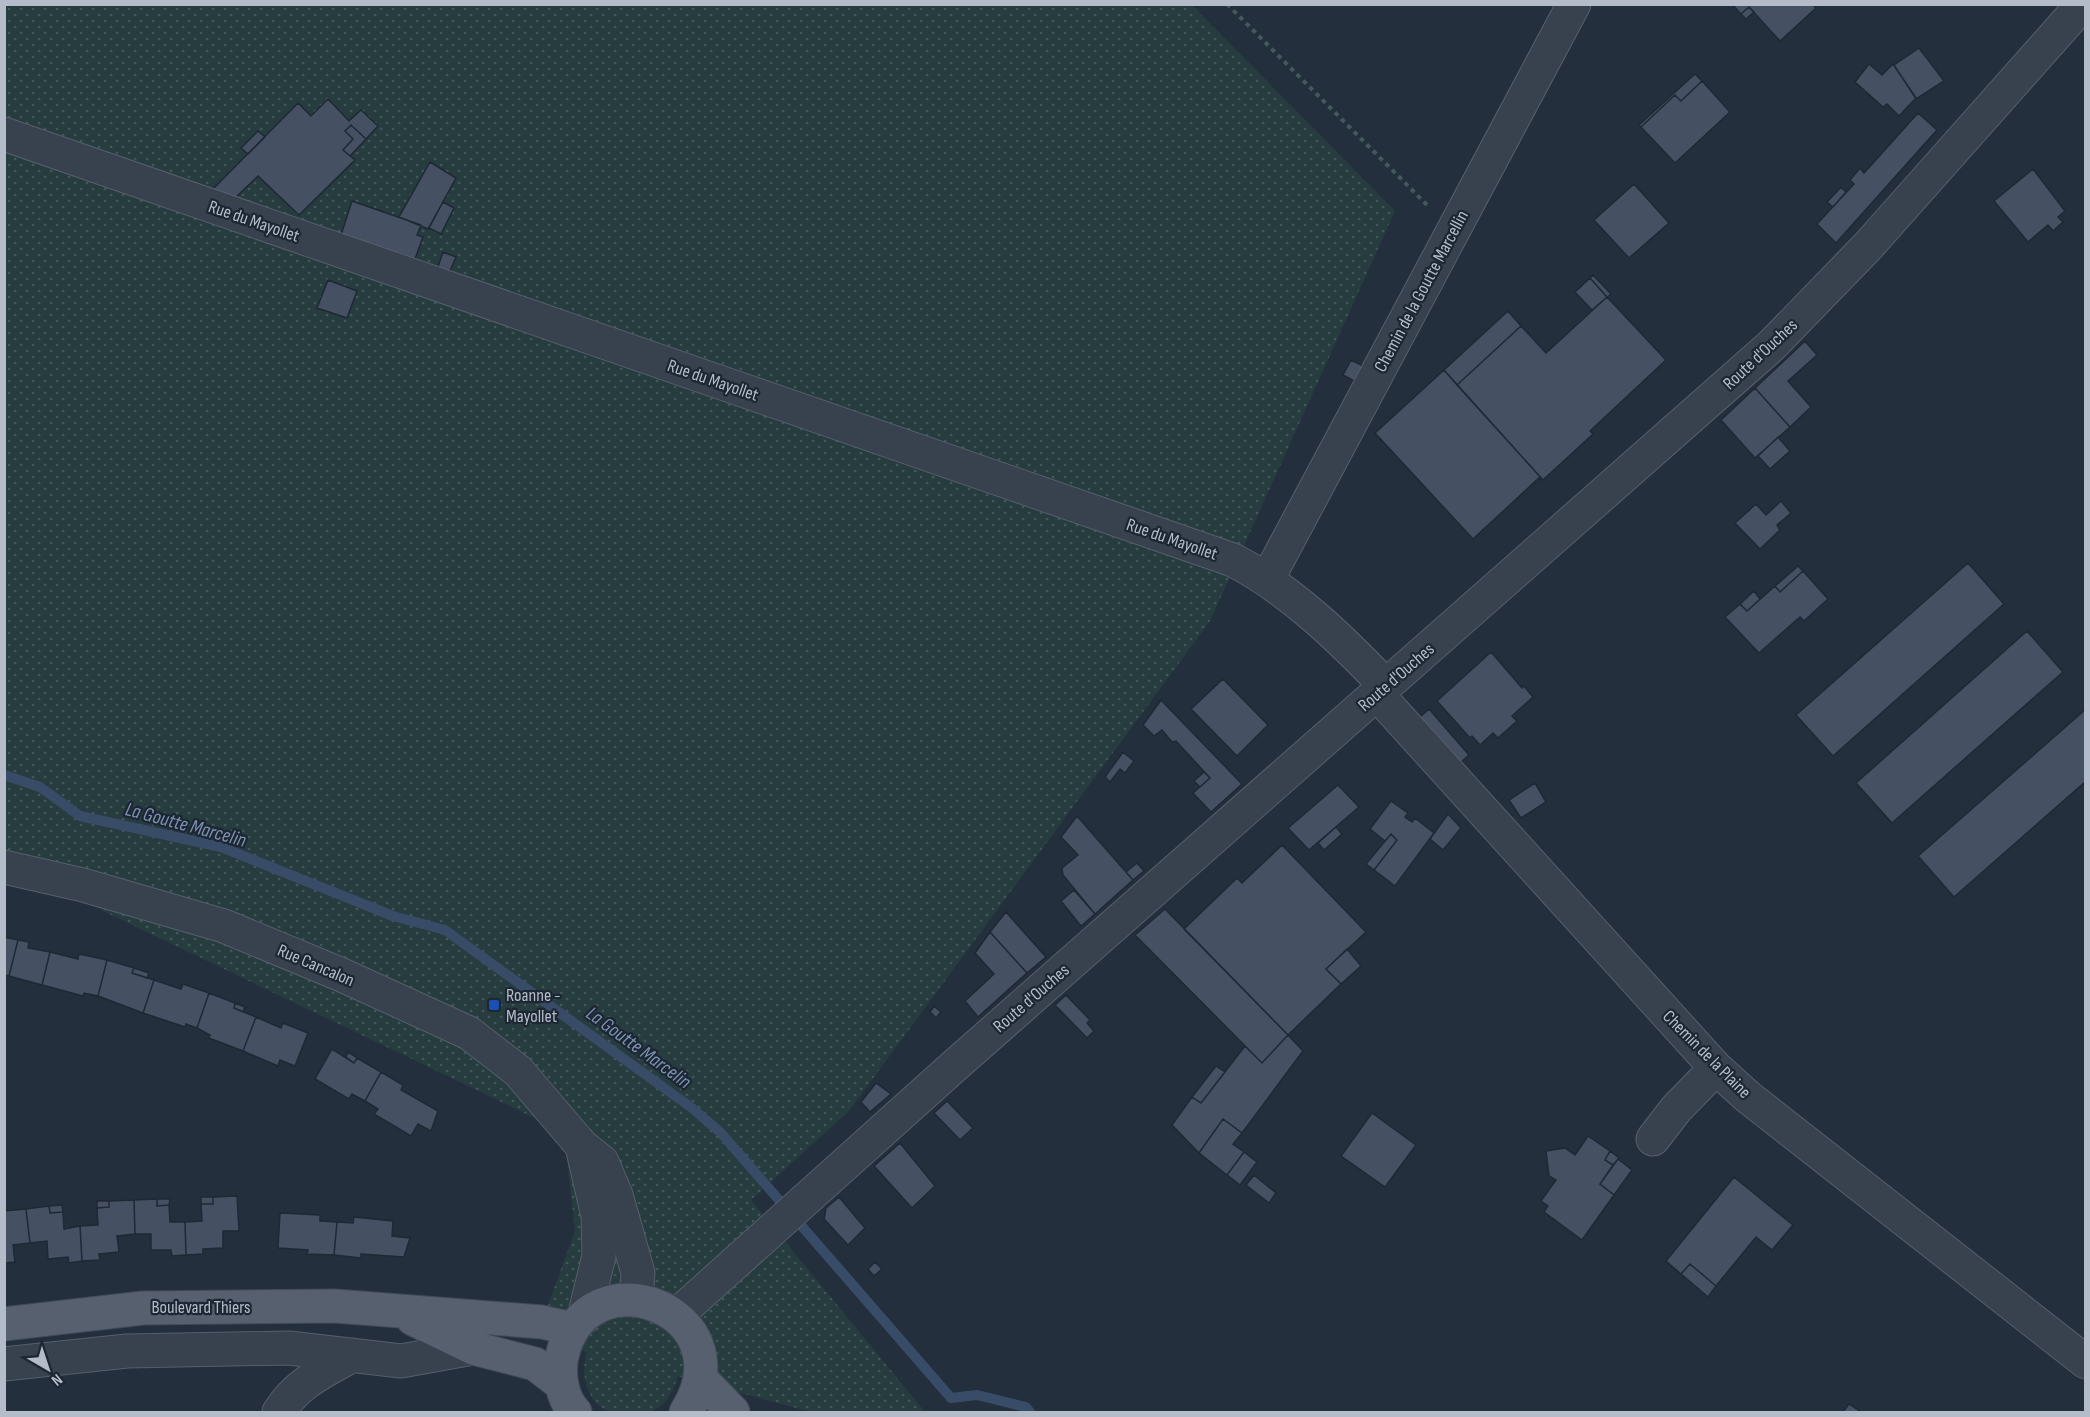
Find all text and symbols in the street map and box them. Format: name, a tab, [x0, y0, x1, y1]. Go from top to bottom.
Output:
street label: Rue du Mayollet	[206, 196, 303, 247]
street label: Chemin de la Goutte Marcellin	[1370, 207, 1473, 376]
street label: Route d'Ouches	[1719, 315, 1802, 394]
street label: Rue du Mayollet	[665, 355, 762, 406]
street label: Rue du Mayollet	[1124, 514, 1221, 565]
street label: Route d'Ouches	[1354, 639, 1439, 716]
water label: La Goutte Marcelin	[123, 797, 249, 853]
street label: Rue Cancalon	[274, 940, 357, 991]
street label: Route d'Ouches	[989, 960, 1074, 1037]
place label: Roanne - Mayollet	[506, 985, 561, 1027]
marker: Roanne - Mayollet	[487, 998, 501, 1012]
water label: La Goutte Marcelin	[581, 1002, 696, 1094]
street label: Chemin de la Plaine	[1658, 1006, 1755, 1103]
street label: Boulevard Thiers	[151, 1297, 251, 1318]
north arrow	[18, 1339, 78, 1399]
text: N	[47, 1369, 66, 1390]

